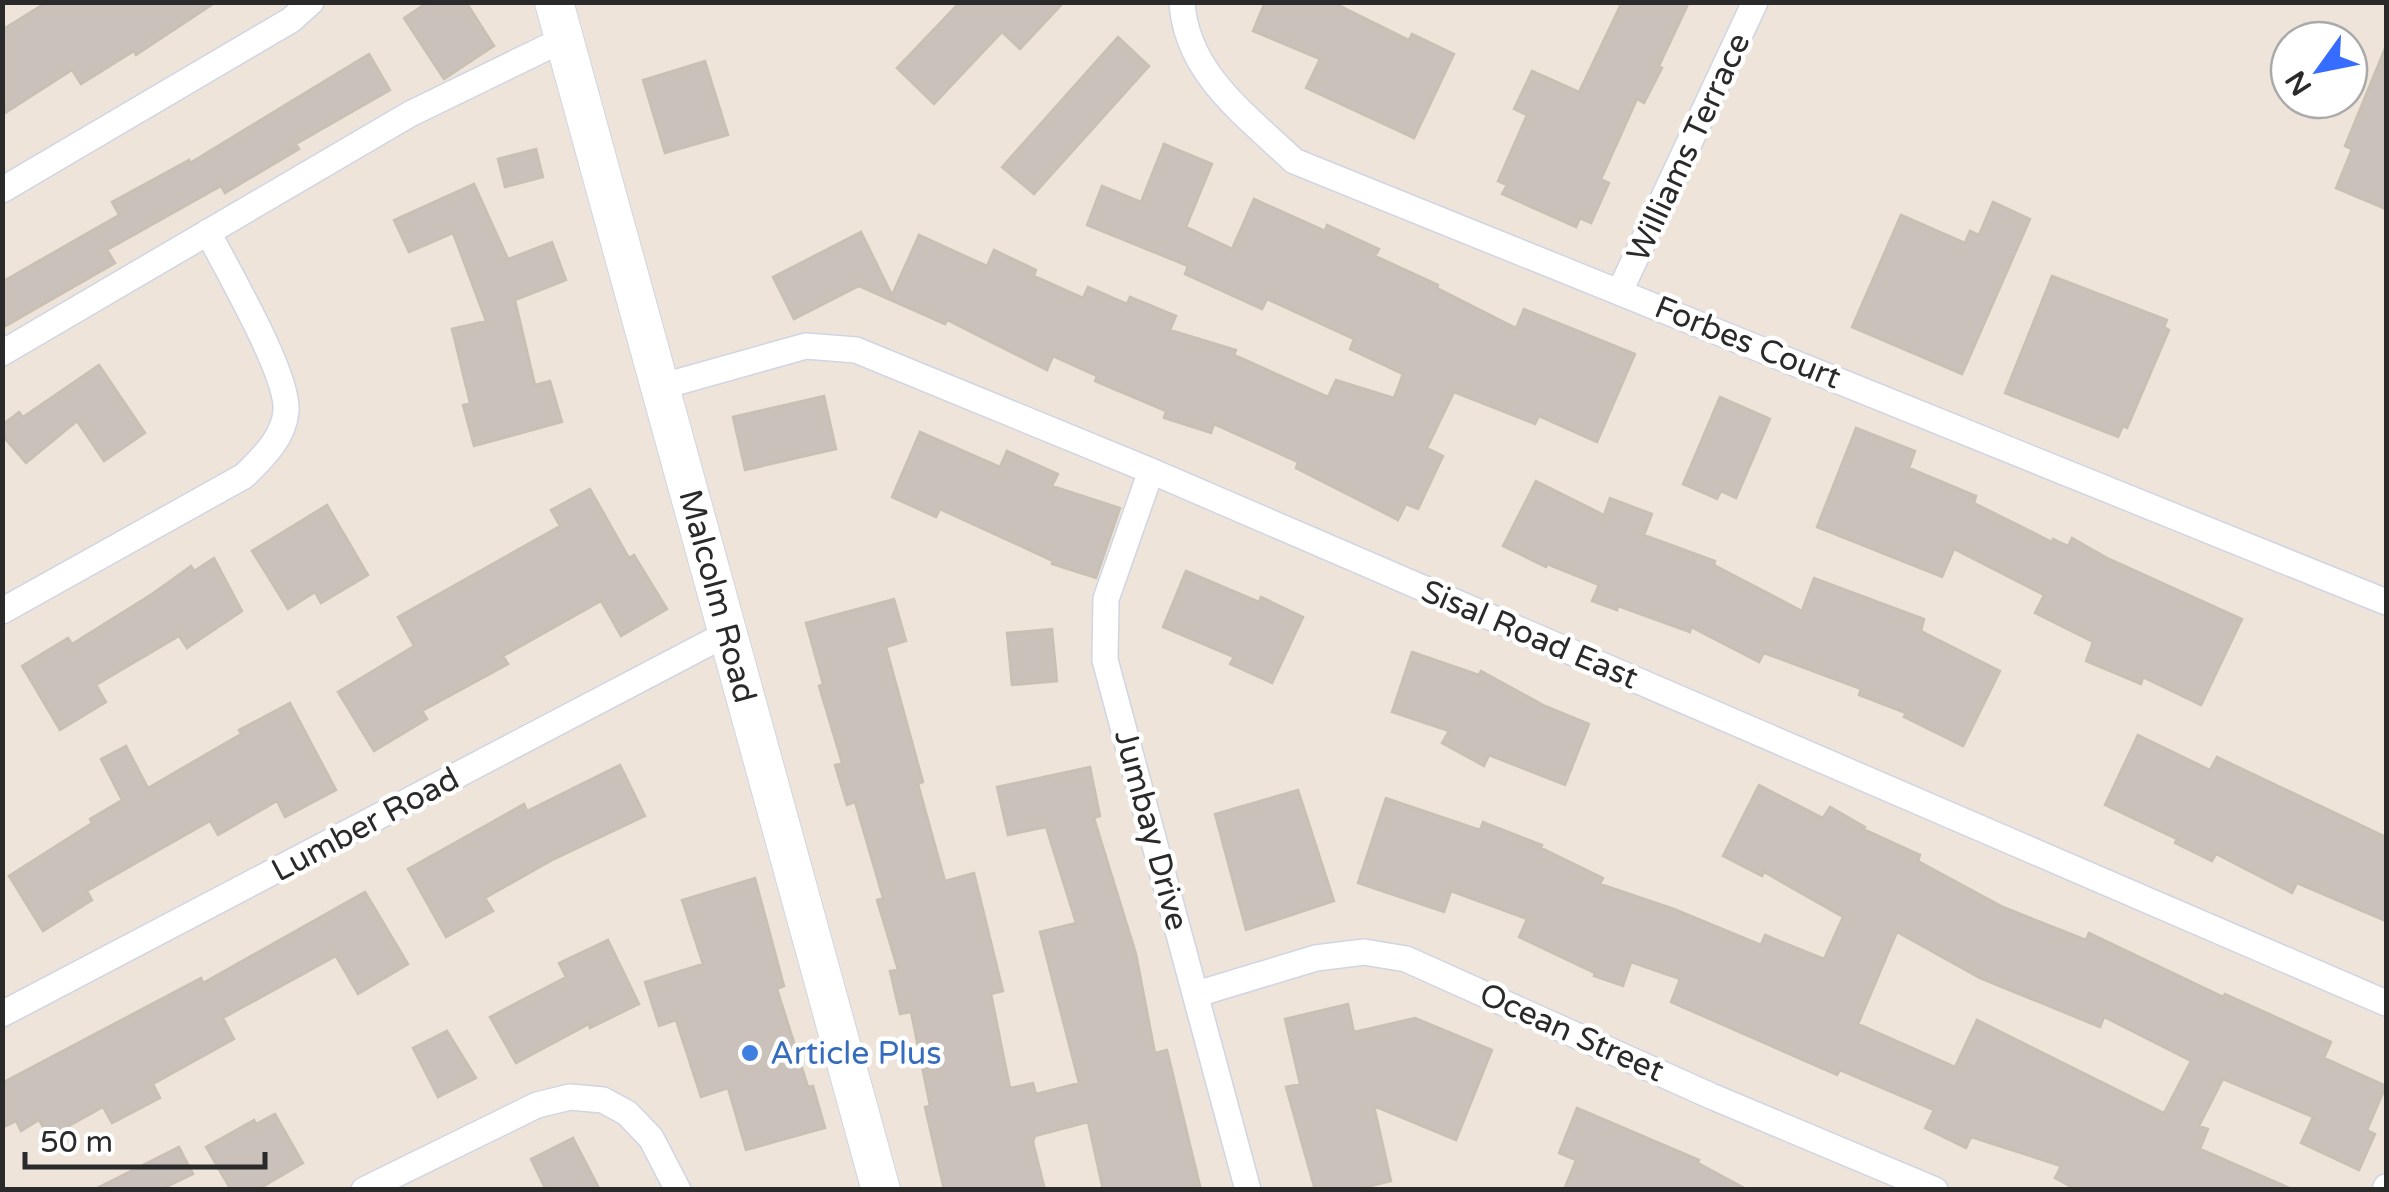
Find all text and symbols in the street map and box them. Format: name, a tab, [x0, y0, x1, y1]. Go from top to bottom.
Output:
north arrow	[2269, 20, 2369, 120]
street label: Williams Terrace	[1619, 27, 1759, 268]
text: N	[2278, 64, 2319, 102]
street label: Forbes Court	[1649, 288, 1846, 397]
street label: Malcolm Road	[670, 485, 764, 707]
street label: Sisal Road East	[1416, 572, 1644, 698]
street label: Jumbay Drive	[1106, 726, 1196, 935]
street label: Lumber Road	[265, 760, 466, 890]
street label: Ocean Street	[1474, 975, 1670, 1090]
place label: Article Plus	[770, 1035, 942, 1073]
marker: Article Plus	[739, 1042, 761, 1064]
scale bar	[25, 1107, 265, 1169]
text: 50 m	[40, 1124, 113, 1161]

